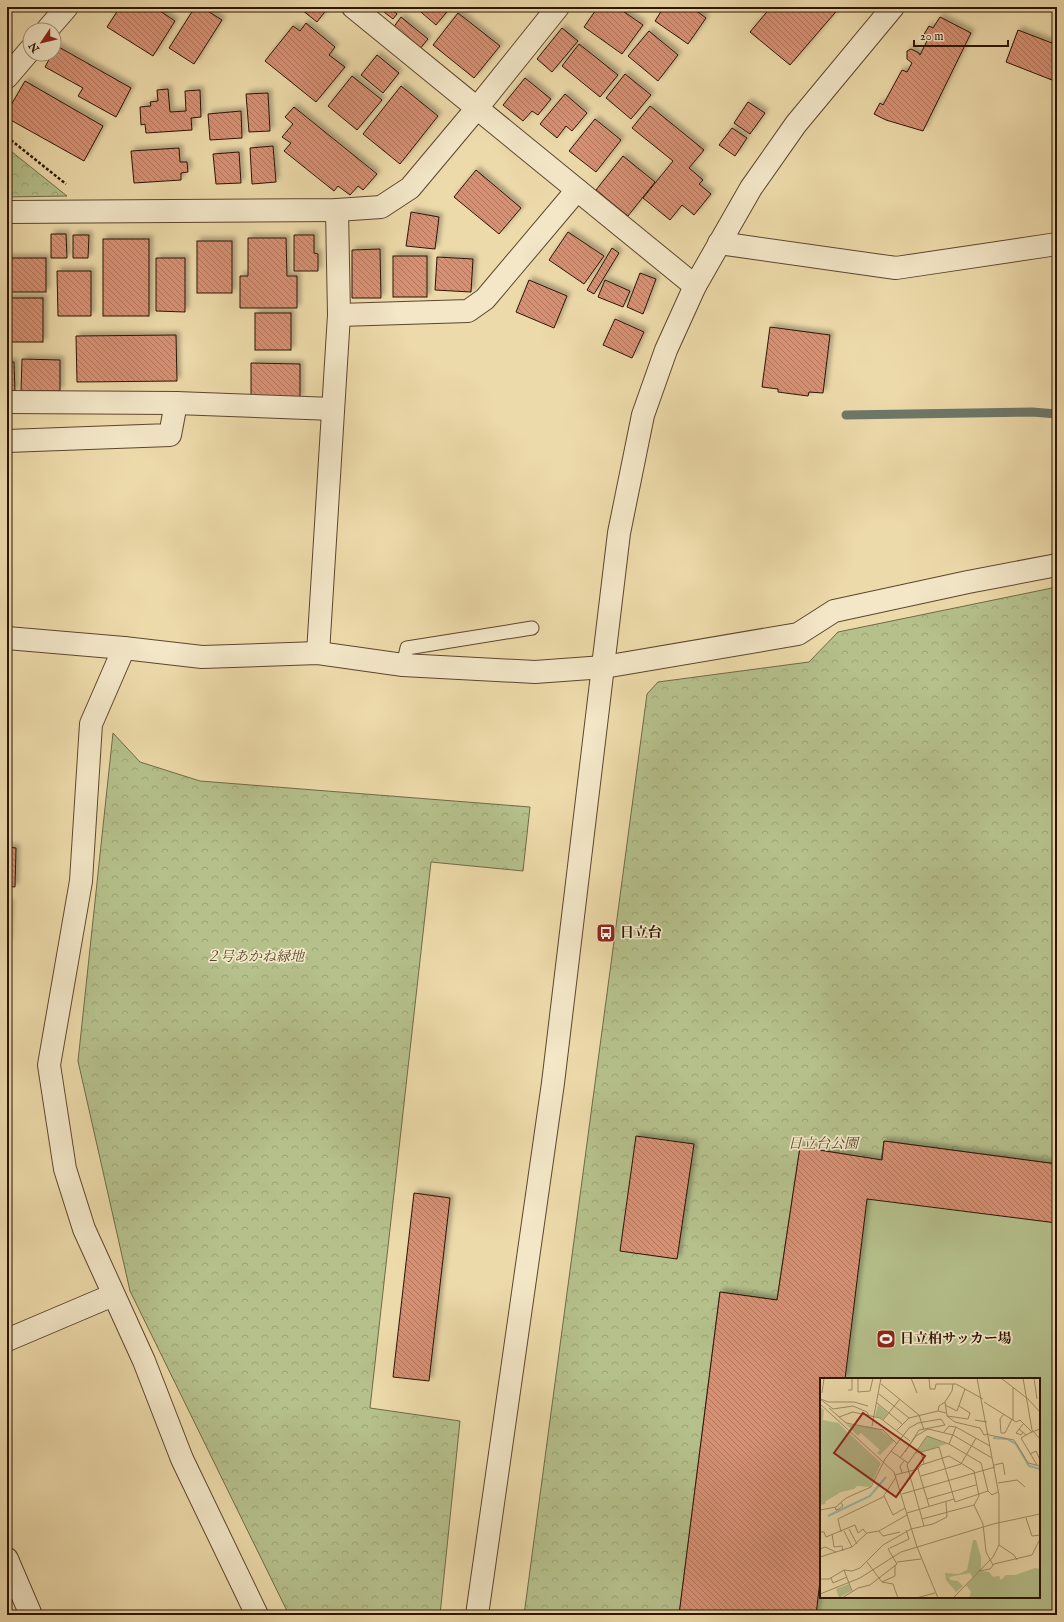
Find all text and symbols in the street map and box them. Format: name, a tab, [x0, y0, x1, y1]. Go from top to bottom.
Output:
north arrow	[22, 22, 62, 62]
scale bar	[914, 22, 1008, 48]
text: 20 m	[920, 29, 943, 44]
text: N	[26, 39, 44, 56]
bus stop icon: 日立台	[595, 922, 617, 944]
place label: 日立台	[620, 924, 662, 942]
park label: ２号あかね緑地	[206, 948, 306, 966]
park label: 日立台公園	[788, 1135, 860, 1153]
sports icon: 日立柏サッカー場	[875, 1328, 897, 1350]
place label: 日立柏サッカー場	[900, 1330, 1012, 1348]
inset map	[820, 1378, 1040, 1598]

